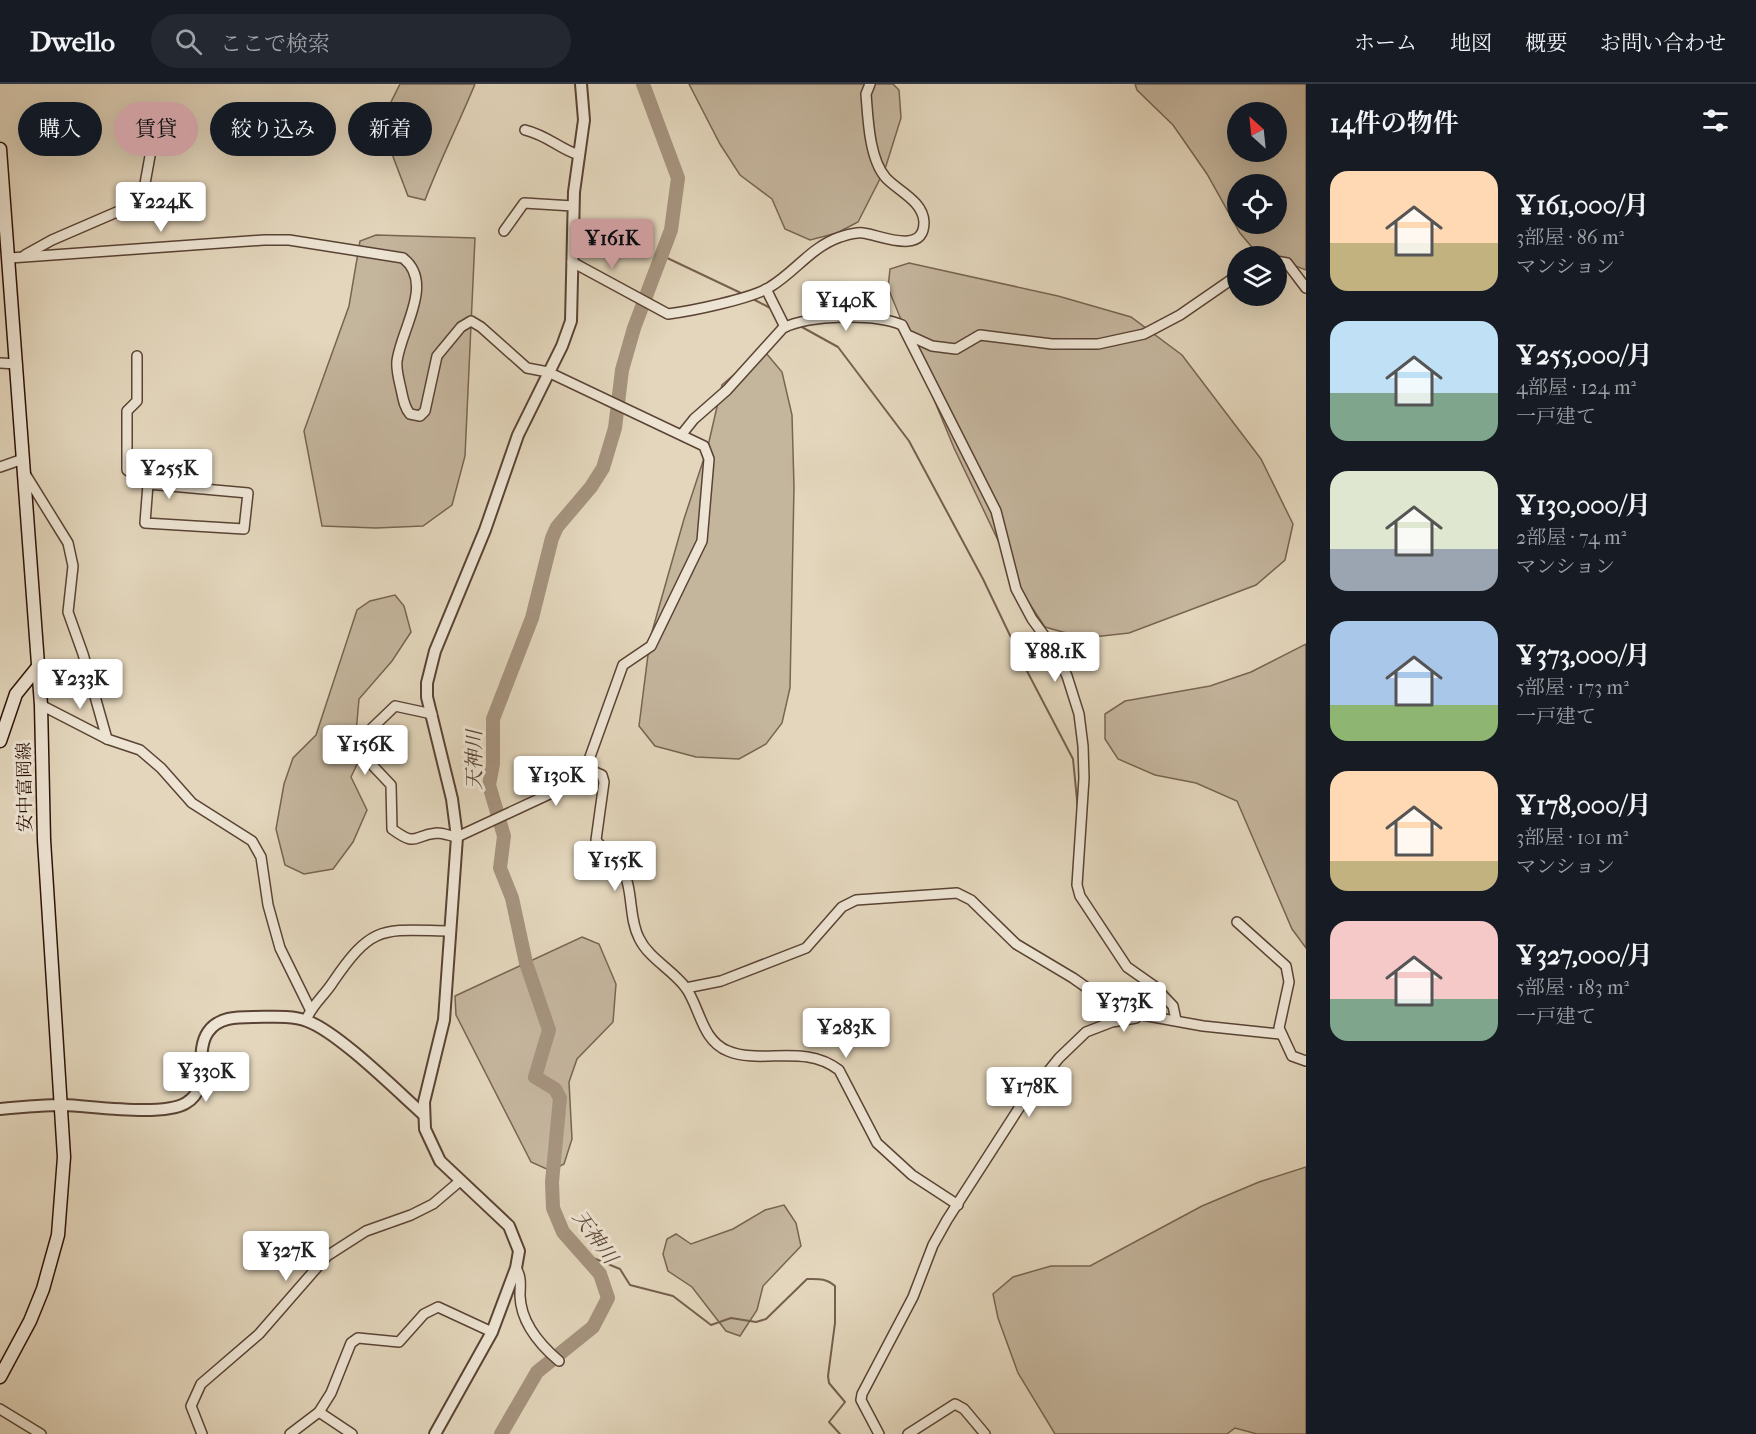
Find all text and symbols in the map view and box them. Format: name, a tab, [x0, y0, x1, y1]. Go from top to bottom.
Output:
search box	[151, 14, 571, 68]
text: Dwello	[30, 25, 115, 58]
icon: search	[172, 25, 205, 58]
text: ここで検索	[220, 31, 330, 57]
text: ホーム	[1354, 31, 1417, 55]
text: 地図	[1450, 31, 1492, 55]
text: 概要	[1525, 31, 1567, 55]
text: お問い合わせ	[1600, 31, 1726, 55]
chip: 購入	[18, 102, 102, 156]
chip: 賃貸	[114, 102, 198, 156]
chip: 絞り込み	[210, 102, 336, 156]
chip: 新着	[348, 102, 432, 156]
north arrow	[1227, 102, 1287, 162]
map controls	[1227, 102, 1287, 306]
icon: filters	[1699, 104, 1732, 137]
text: 14件の物件	[1330, 108, 1459, 139]
button: locate	[1227, 174, 1287, 234]
pin: ¥224K	[119, 182, 203, 233]
text: ¥224K	[130, 190, 192, 213]
text: ¥161,000/月	[1516, 190, 1649, 221]
icon: home	[1378, 195, 1450, 267]
pin: ¥161K	[570, 219, 654, 270]
text: 3部屋 · 86 m²	[1516, 226, 1624, 249]
text: ¥161K	[585, 227, 640, 250]
button: layers	[1227, 246, 1287, 306]
text: マンション	[1516, 255, 1615, 278]
pin: ¥140K	[804, 281, 888, 332]
text: ¥140K	[816, 289, 876, 312]
text: ¥255,000/月	[1516, 340, 1653, 371]
icon: home	[1378, 345, 1450, 417]
text: 4部屋 · 124 m²	[1516, 376, 1636, 399]
text: 一戸建て	[1516, 405, 1596, 428]
pin: ¥255K	[127, 449, 211, 500]
text: ¥255K	[140, 457, 198, 480]
text: ¥130,000/月	[1516, 490, 1651, 521]
icon: home	[1378, 495, 1450, 567]
text: 2部屋 · 74 m²	[1516, 526, 1626, 549]
text: マンション	[1516, 555, 1615, 578]
pin: ¥88.1K	[1006, 632, 1104, 683]
text: ¥88.1K	[1024, 640, 1086, 663]
text: ¥373,000/月	[1516, 640, 1651, 671]
icon: home	[1378, 645, 1450, 717]
pin: ¥233K	[38, 659, 122, 710]
text: ¥233K	[52, 667, 108, 690]
text: 5部屋 · 173 m²	[1516, 676, 1629, 699]
text: 一戸建て	[1516, 705, 1596, 728]
pin: ¥156K	[323, 725, 407, 776]
water label: 天神川	[463, 728, 486, 790]
text: ¥156K	[337, 733, 393, 756]
street label: 安中富岡線	[14, 742, 36, 832]
pin: ¥130K	[514, 756, 598, 807]
text: ¥130K	[528, 764, 584, 787]
text: ¥178,000/月	[1516, 790, 1652, 821]
icon: home	[1378, 795, 1450, 867]
text: 3部屋 · 101 m²	[1516, 826, 1628, 849]
pin: ¥155K	[573, 841, 657, 892]
text: ¥155K	[588, 849, 642, 872]
text: マンション	[1516, 855, 1615, 878]
text: ¥327,000/月	[1516, 940, 1653, 971]
icon: home	[1378, 945, 1450, 1017]
text: 5部屋 · 183 m²	[1516, 976, 1629, 999]
pin: ¥373K	[1082, 982, 1166, 1033]
text: ¥373K	[1096, 990, 1152, 1013]
text: 一戸建て	[1516, 1005, 1596, 1028]
pin: ¥283K	[804, 1008, 888, 1059]
text: ¥283K	[817, 1016, 875, 1039]
pin: ¥330K	[164, 1052, 248, 1103]
text: ¥330K	[177, 1060, 235, 1083]
pin: ¥178K	[987, 1067, 1071, 1118]
text: ¥178K	[1001, 1075, 1057, 1098]
water label: 天神川	[568, 1206, 623, 1270]
pin: ¥327K	[244, 1231, 328, 1282]
text: ¥327K	[257, 1239, 315, 1262]

